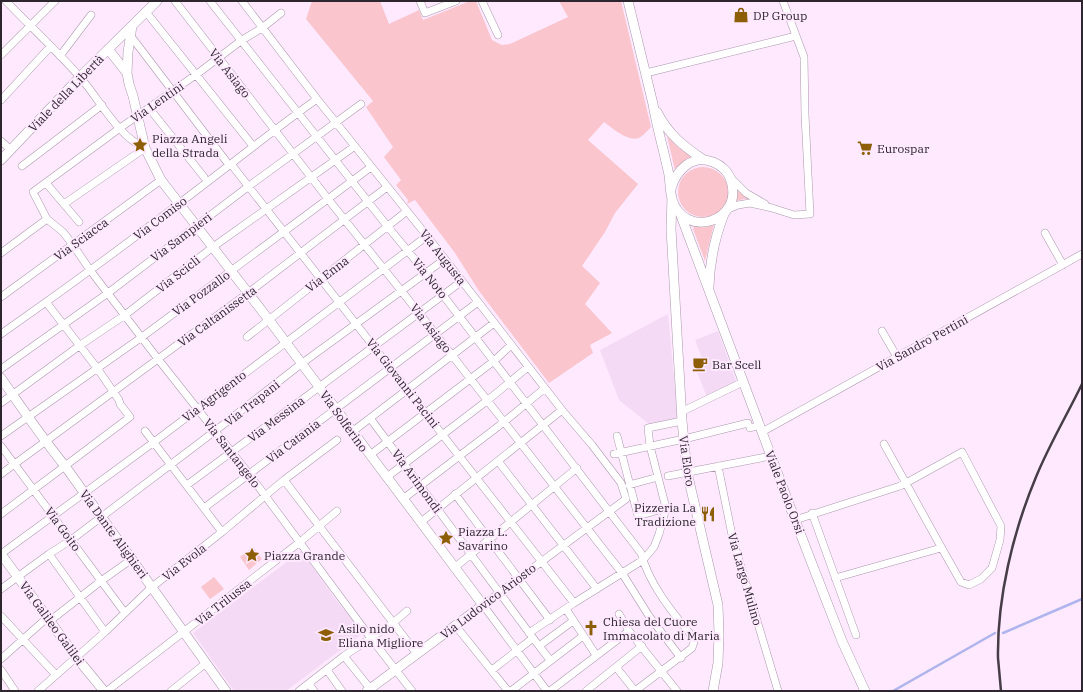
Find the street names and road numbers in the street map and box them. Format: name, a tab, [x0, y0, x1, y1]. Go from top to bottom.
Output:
street label: Via Asiago	[206, 45, 254, 101]
street label: Viale della Libertà	[25, 51, 107, 135]
street label: Via Lentini	[127, 78, 187, 126]
street label: Via Comiso	[130, 193, 190, 243]
street label: Via Sampieri	[148, 209, 215, 265]
street label: Via Sciacca	[51, 214, 111, 264]
street label: Via Augusta	[417, 226, 470, 288]
street label: Via Scicli	[153, 252, 203, 296]
street label: Via Enna	[302, 253, 352, 295]
street label: Via Noto	[409, 255, 451, 302]
street label: Via Pozzallo	[169, 267, 233, 319]
street label: Via Caltanissetta	[175, 282, 260, 350]
street label: Via Asiago	[407, 300, 455, 356]
street label: Via Sandro Pertini	[873, 311, 971, 375]
street label: Via Giovanni Pacini	[363, 335, 443, 431]
street label: Via Agrigento	[179, 367, 249, 425]
street label: Via Trapani	[221, 377, 283, 429]
street label: Via Solferino	[317, 387, 371, 455]
street label: Via Messina	[245, 392, 308, 445]
street label: Via Santangelo	[200, 415, 264, 491]
street label: Via Catania	[263, 416, 323, 466]
street label: Via Eloro	[676, 435, 698, 488]
street label: Via Arimondi	[389, 446, 445, 516]
street label: Viale Paolo Orsi	[762, 448, 808, 536]
street label: Via Dante Alighieri	[77, 487, 151, 581]
street label: Via Goito	[42, 504, 84, 554]
street label: Via Largo Mulino	[725, 531, 765, 627]
street label: Via Evola	[159, 540, 209, 584]
street label: Via Ludovico Ariosto	[437, 560, 539, 642]
street label: Via Trilussa	[192, 575, 254, 628]
street label: Via Galileo Galilei	[17, 578, 87, 668]

